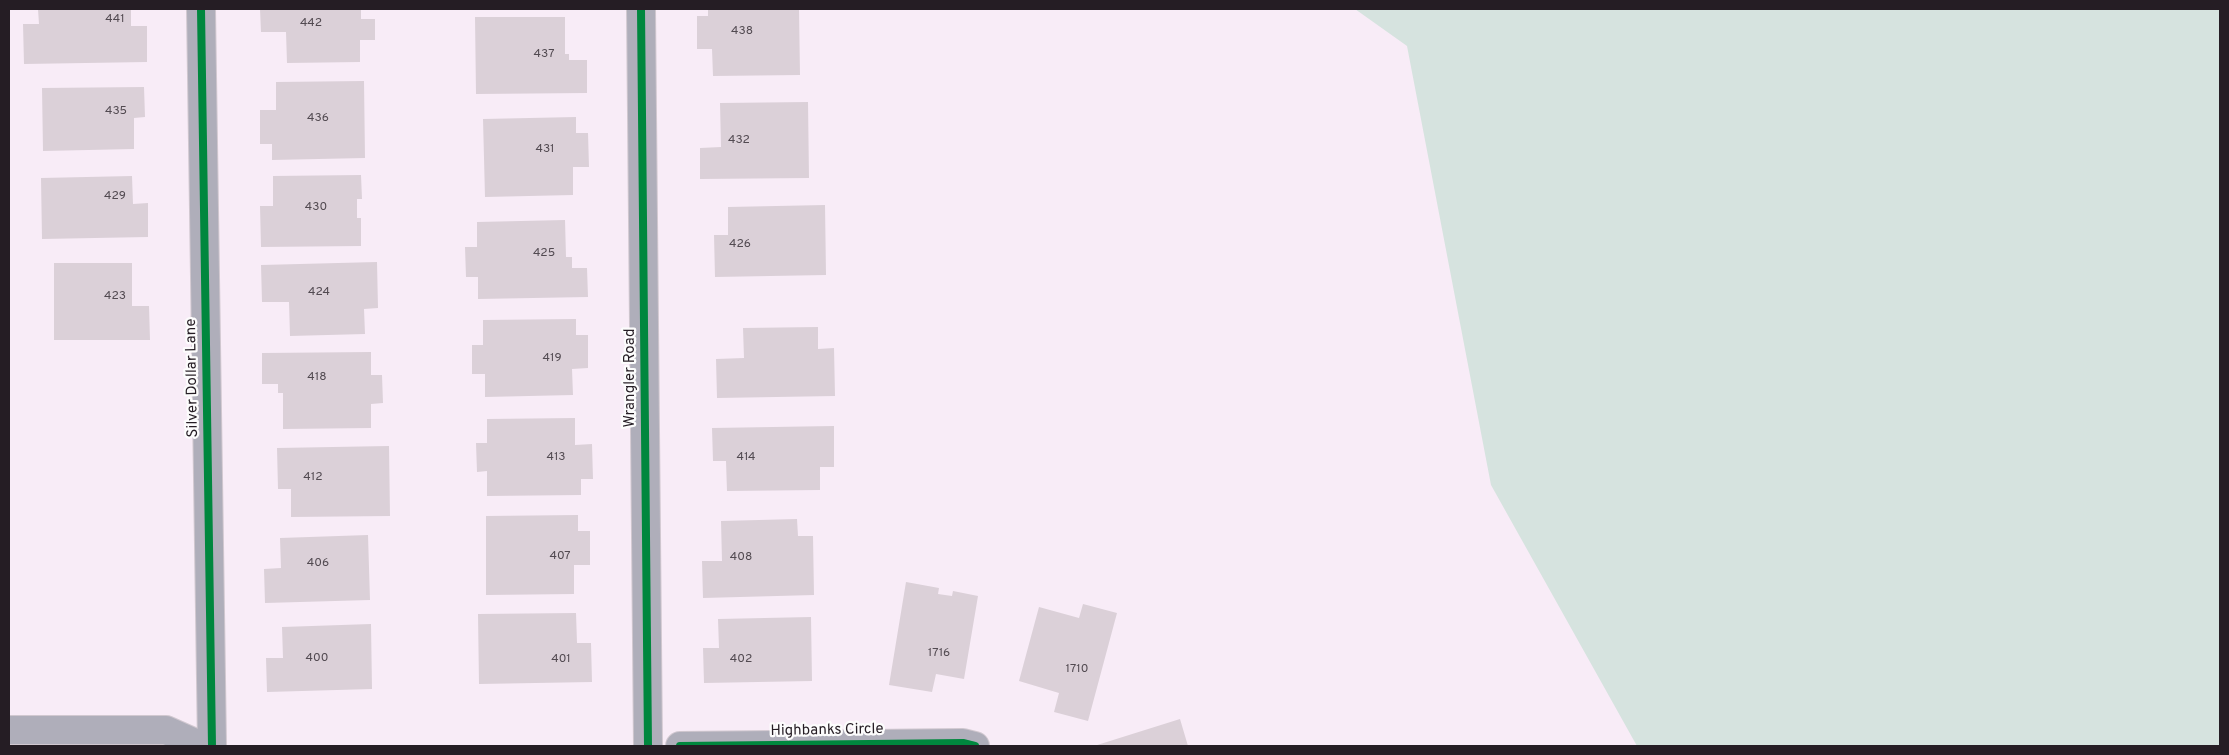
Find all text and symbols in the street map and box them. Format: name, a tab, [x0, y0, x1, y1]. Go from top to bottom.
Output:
house number: 441	[105, 13, 125, 27]
house number: 442	[300, 17, 322, 31]
house number: 438	[731, 25, 753, 39]
house number: 437	[534, 48, 554, 62]
house number: 435	[105, 105, 127, 119]
house number: 436	[307, 112, 329, 126]
house number: 432	[728, 134, 750, 148]
house number: 431	[535, 143, 555, 157]
house number: 429	[104, 190, 126, 204]
house number: 430	[305, 201, 327, 215]
house number: 426	[729, 238, 751, 252]
house number: 425	[533, 247, 555, 261]
house number: 424	[308, 286, 330, 300]
house number: 423	[104, 290, 126, 304]
street label: Silver Dollar Lane	[183, 318, 203, 438]
street label: Wrangler Road	[622, 329, 640, 427]
house number: 419	[542, 352, 562, 366]
house number: 418	[307, 371, 327, 385]
house number: 413	[546, 451, 566, 465]
house number: 414	[736, 451, 756, 465]
house number: 412	[303, 471, 323, 485]
house number: 407	[549, 550, 571, 564]
house number: 408	[730, 551, 752, 565]
house number: 406	[307, 557, 329, 571]
house number: 1716	[928, 647, 950, 661]
house number: 400	[306, 652, 328, 666]
house number: 401	[551, 653, 571, 667]
house number: 402	[730, 653, 752, 667]
house number: 1710	[1065, 663, 1089, 677]
street label: Highbanks Circle	[770, 721, 884, 741]

